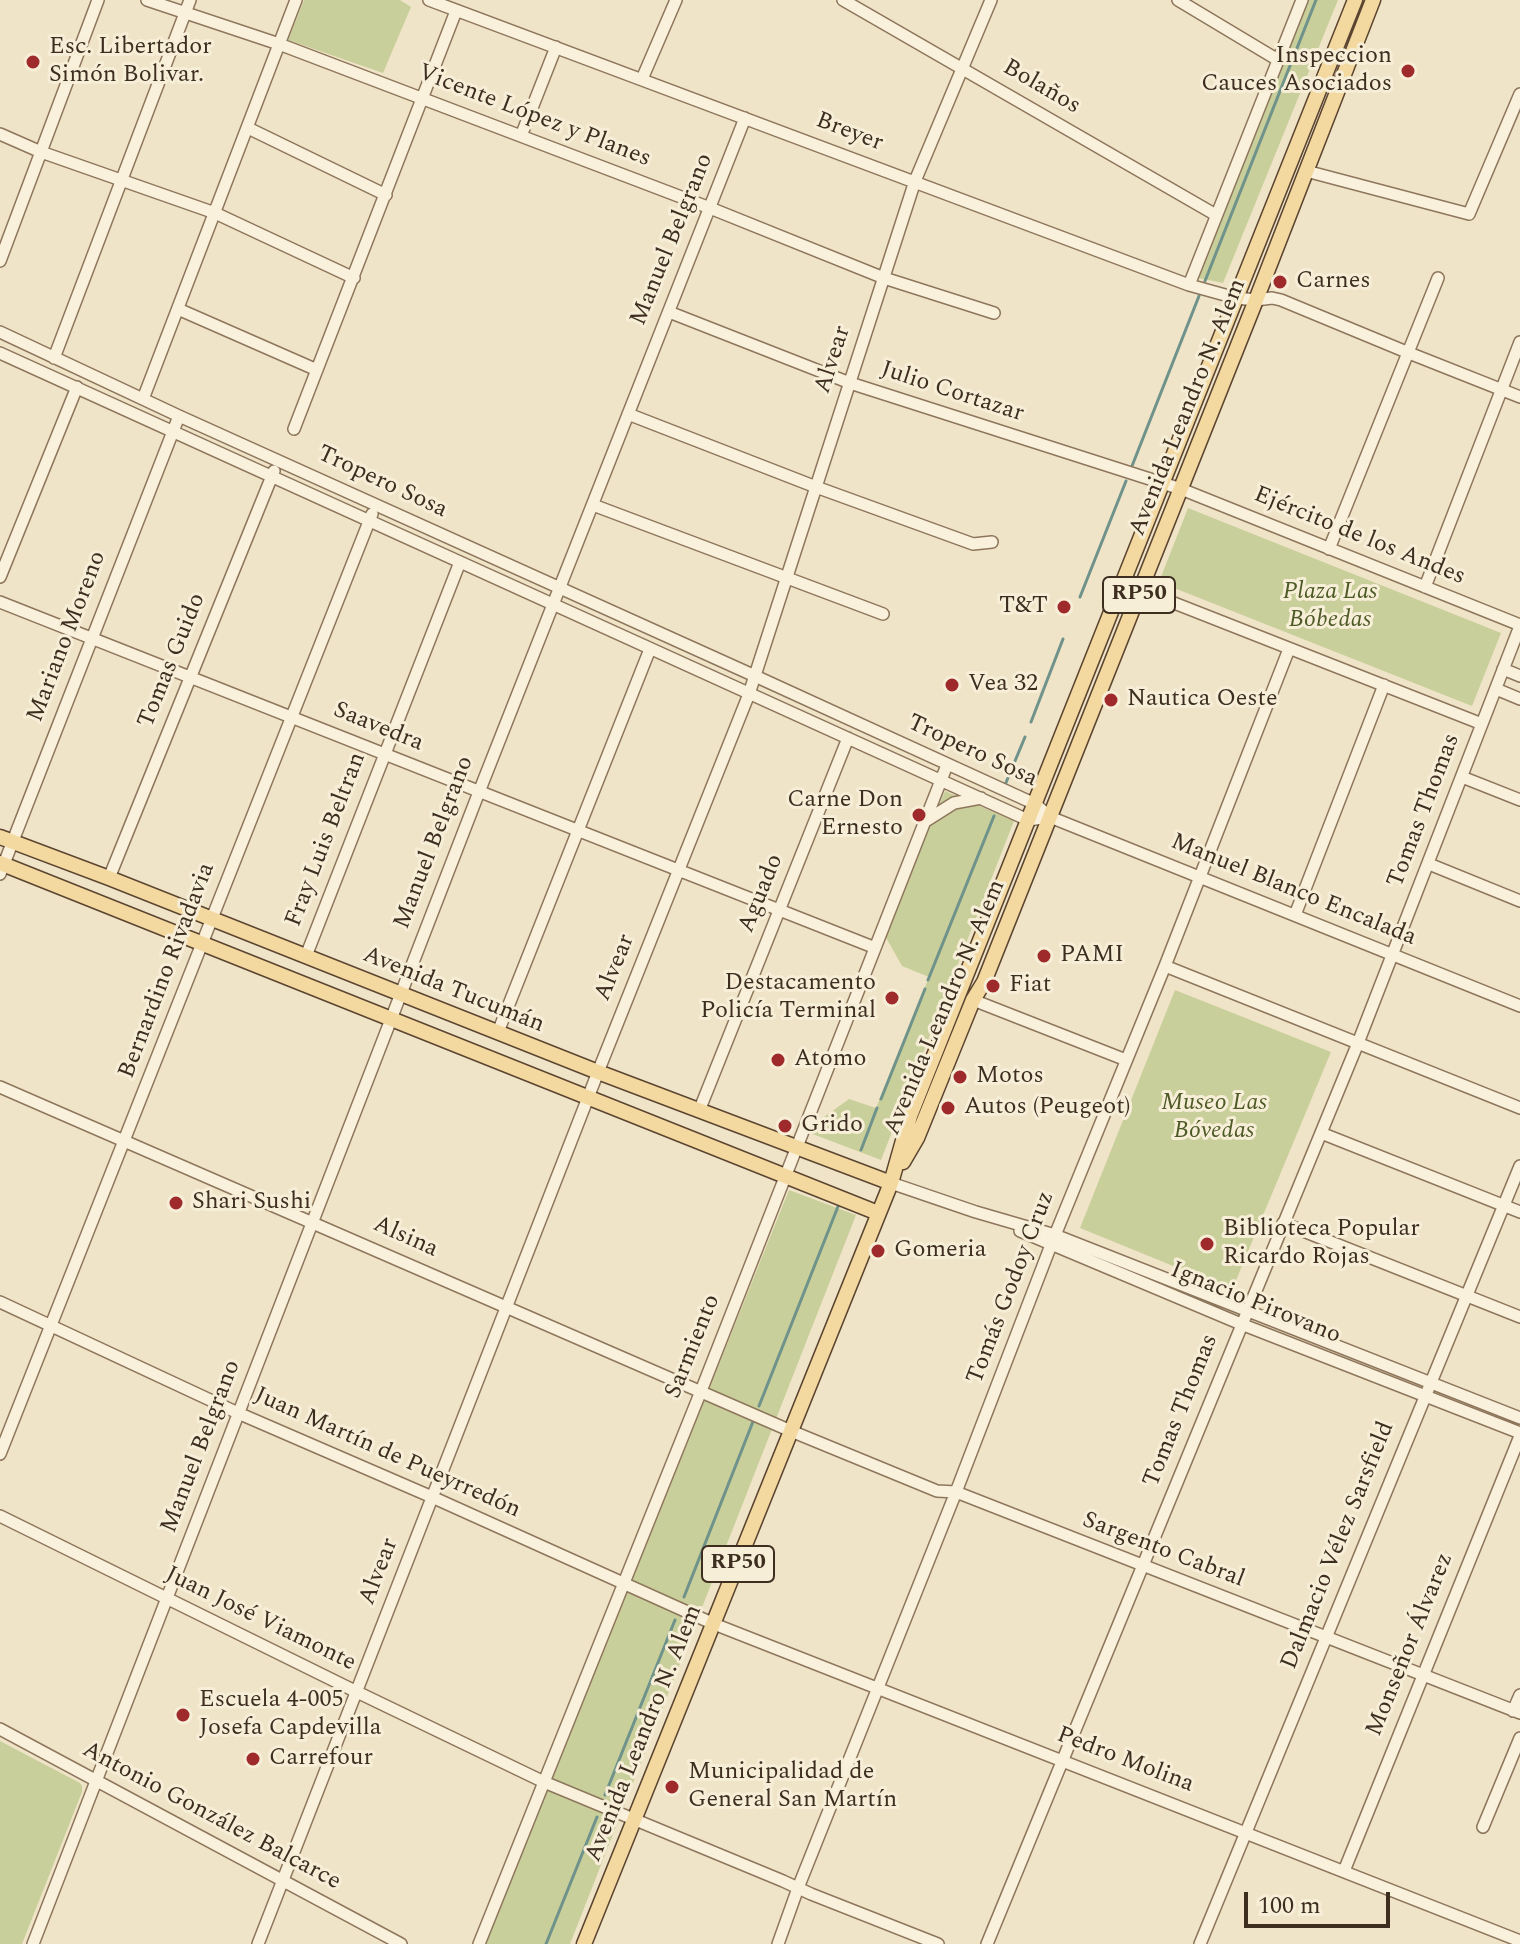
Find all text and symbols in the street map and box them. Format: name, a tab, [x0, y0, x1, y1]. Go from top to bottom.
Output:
place label: Esc. Libertador Simón Bolivar.	[49, 34, 212, 90]
place label: Inspeccion Cauces Asociados	[1201, 43, 1392, 99]
marker: Esc. Libertador Simón Bolivar.	[24, 53, 42, 71]
street label: Bolaños	[997, 54, 1085, 122]
street label: Vicente López y Planes	[414, 59, 654, 175]
marker: Inspeccion Cauces Asociados	[1399, 62, 1417, 80]
street label: Breyer	[811, 107, 887, 159]
street label: Manuel Belgrano	[625, 150, 721, 330]
place label: Carnes	[1296, 268, 1371, 296]
marker: Carnes	[1271, 273, 1289, 291]
street label: Avenida Leandro N. Alem	[1124, 275, 1254, 541]
street label: Alvear	[810, 323, 858, 397]
street label: Julio Cortazar	[877, 356, 1027, 430]
street label: Tropero Sosa	[312, 440, 452, 526]
street label: Ejército de los Andes	[1249, 481, 1469, 593]
street label: Mariano Moreno	[22, 548, 114, 726]
road number: RP50	[1103, 577, 1175, 613]
park label: Plaza Las Bóbedas	[1283, 579, 1377, 635]
street label: Tomas Guido	[133, 590, 213, 732]
place label: T&T	[999, 593, 1048, 621]
marker: T&T	[1055, 598, 1073, 616]
place label: Vea 32	[968, 671, 1038, 699]
marker: Vea 32	[943, 676, 961, 694]
place label: Nautica Oeste	[1127, 686, 1278, 714]
marker: Nautica Oeste	[1102, 691, 1120, 709]
street label: Saavedra	[329, 697, 427, 759]
street label: Tropero Sosa	[902, 709, 1042, 795]
street label: Tomas Thomas	[1382, 730, 1468, 892]
street label: Fray Luis Beltran	[281, 749, 373, 931]
street label: Manuel Belgrano	[389, 752, 481, 934]
place label: Carne Don Ernesto	[787, 787, 903, 843]
marker: Carne Don Ernesto	[910, 806, 928, 824]
street label: Manuel Blanco Encalada	[1166, 829, 1420, 953]
street label: Aguado	[733, 850, 791, 938]
street label: Bernardino Rivadavia	[114, 859, 222, 1083]
street label: Avenida Leandro N. Alem	[879, 876, 1013, 1140]
street label: Alvear	[590, 930, 642, 1006]
street label: Avenida Tucumán	[358, 941, 548, 1041]
place label: PAMI	[1060, 942, 1124, 970]
marker: PAMI	[1035, 947, 1053, 965]
place label: Destacamento Policía Terminal	[700, 970, 876, 1026]
place label: Fiat	[1009, 972, 1051, 1000]
marker: Fiat	[984, 977, 1002, 995]
marker: Destacamento Policía Terminal	[883, 989, 901, 1007]
place label: Atomo	[794, 1046, 866, 1074]
marker: Atomo	[769, 1051, 787, 1069]
place label: Motos	[976, 1063, 1044, 1091]
marker: Motos	[951, 1068, 969, 1086]
park label: Museo Las Bóvedas	[1161, 1090, 1267, 1146]
place label: Autos (Peugeot)	[964, 1094, 1130, 1122]
marker: Autos (Peugeot)	[939, 1099, 957, 1117]
place label: Grido	[801, 1112, 863, 1140]
marker: Grido	[776, 1117, 794, 1135]
street label: Tomás Godoy Cruz	[962, 1188, 1062, 1388]
place label: Shari Sushi	[192, 1189, 311, 1217]
marker: Shari Sushi	[167, 1194, 185, 1212]
street label: Alsina	[368, 1211, 442, 1265]
place label: Biblioteca Popular Ricardo Rojas	[1223, 1216, 1420, 1272]
marker: Biblioteca Popular Ricardo Rojas	[1198, 1235, 1216, 1253]
place label: Gomeria	[894, 1237, 986, 1265]
marker: Gomeria	[869, 1242, 887, 1260]
street label: Ignacio Pirovano	[1166, 1257, 1344, 1351]
street label: Sarmiento	[660, 1291, 728, 1403]
street label: Tomas Thomas	[1138, 1330, 1226, 1492]
street label: Manuel Belgrano	[156, 1356, 248, 1538]
street label: Juan Martín de Pueyrredón	[249, 1382, 525, 1526]
street label: Dalmacio Vélez Sarsfield	[1276, 1418, 1402, 1674]
street label: Sargento Cabral	[1078, 1507, 1248, 1595]
street label: Alvear	[354, 1534, 406, 1610]
road number: RP50	[702, 1546, 774, 1582]
street label: Monseñor Álvarez	[1361, 1549, 1461, 1741]
street label: Juan José Viamonte	[160, 1561, 360, 1679]
street label: Avenida Leandro N. Alem	[580, 1601, 710, 1867]
place label: Escuela 4-005 Josefa Capdevilla	[199, 1687, 382, 1743]
marker: Escuela 4-005 Josefa Capdevilla	[174, 1706, 192, 1724]
street label: Pedro Molina	[1052, 1722, 1198, 1800]
street label: Antonio González Balcarce	[77, 1737, 345, 1897]
place label: Carrefour	[269, 1745, 373, 1773]
marker: Carrefour	[244, 1750, 262, 1768]
place label: Municipalidad de General San Martín	[688, 1759, 897, 1815]
marker: Municipalidad de General San Martín	[663, 1778, 681, 1796]
scale bar	[1248, 1876, 1394, 1926]
text: 100 m	[1258, 1888, 1321, 1924]

